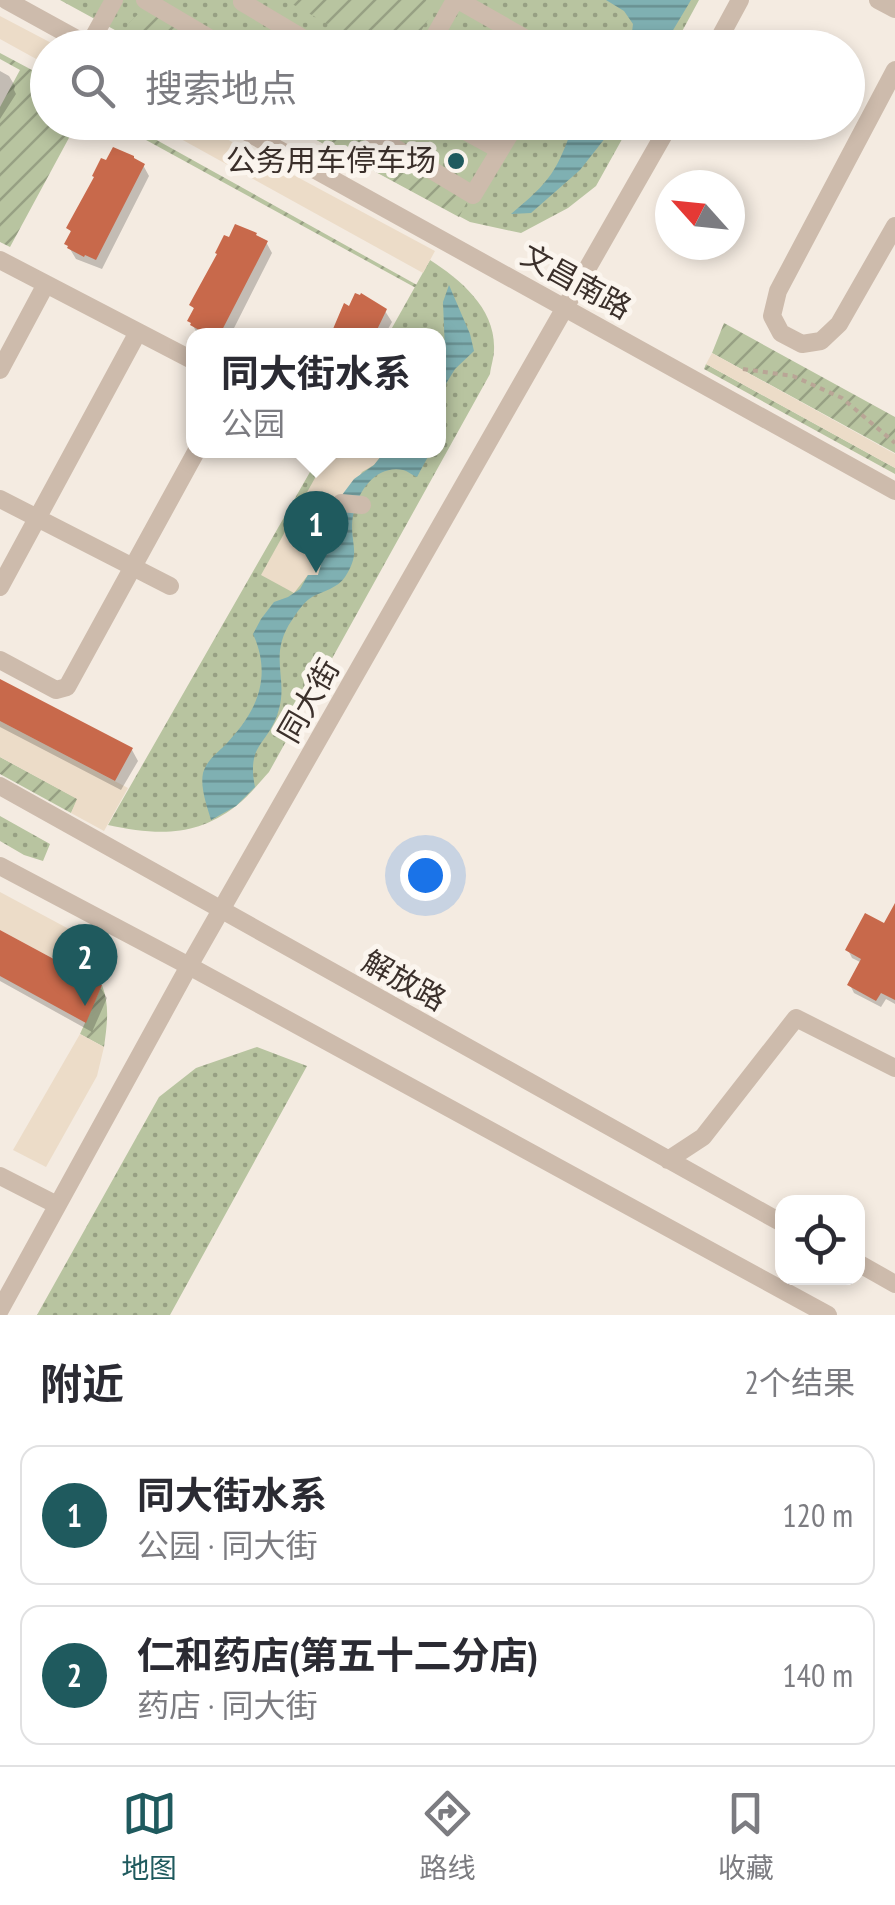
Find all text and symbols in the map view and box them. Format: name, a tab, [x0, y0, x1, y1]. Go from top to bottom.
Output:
search box	[30, 30, 865, 140]
icon: search	[65, 58, 120, 113]
text: 搜索地点	[145, 63, 297, 112]
place label: 公务用车停车场	[226, 140, 436, 179]
marker: 公务用车停车场	[445, 150, 467, 172]
north arrow	[655, 170, 745, 260]
street label: 文昌南路	[515, 235, 639, 327]
popup	[186, 328, 446, 458]
text: 同大街水系	[221, 348, 411, 397]
text: 公园	[221, 402, 285, 444]
pin: 1	[284, 490, 348, 573]
street label: 同大街	[268, 652, 347, 749]
your location	[400, 850, 451, 901]
pin: 2	[52, 924, 118, 1006]
street label: 解放路	[356, 941, 454, 1019]
map controls	[775, 1195, 865, 1285]
button: locate	[775, 1195, 865, 1285]
text: 附近	[40, 1356, 124, 1411]
text: 2个结果	[745, 1361, 855, 1403]
text: 同大街水系	[137, 1470, 327, 1519]
text: 1	[67, 1494, 82, 1536]
text: 120 m	[782, 1494, 853, 1536]
text: 公园 · 同大街	[137, 1524, 317, 1566]
text: 仁和药店(第五十二分店)	[137, 1630, 538, 1679]
text: 2	[67, 1654, 82, 1696]
text: 140 m	[782, 1654, 853, 1696]
text: 药店 · 同大街	[137, 1684, 317, 1726]
tab: 地图	[121, 1786, 177, 1886]
tab: 路线	[419, 1786, 476, 1886]
tab: 收藏	[718, 1786, 774, 1886]

